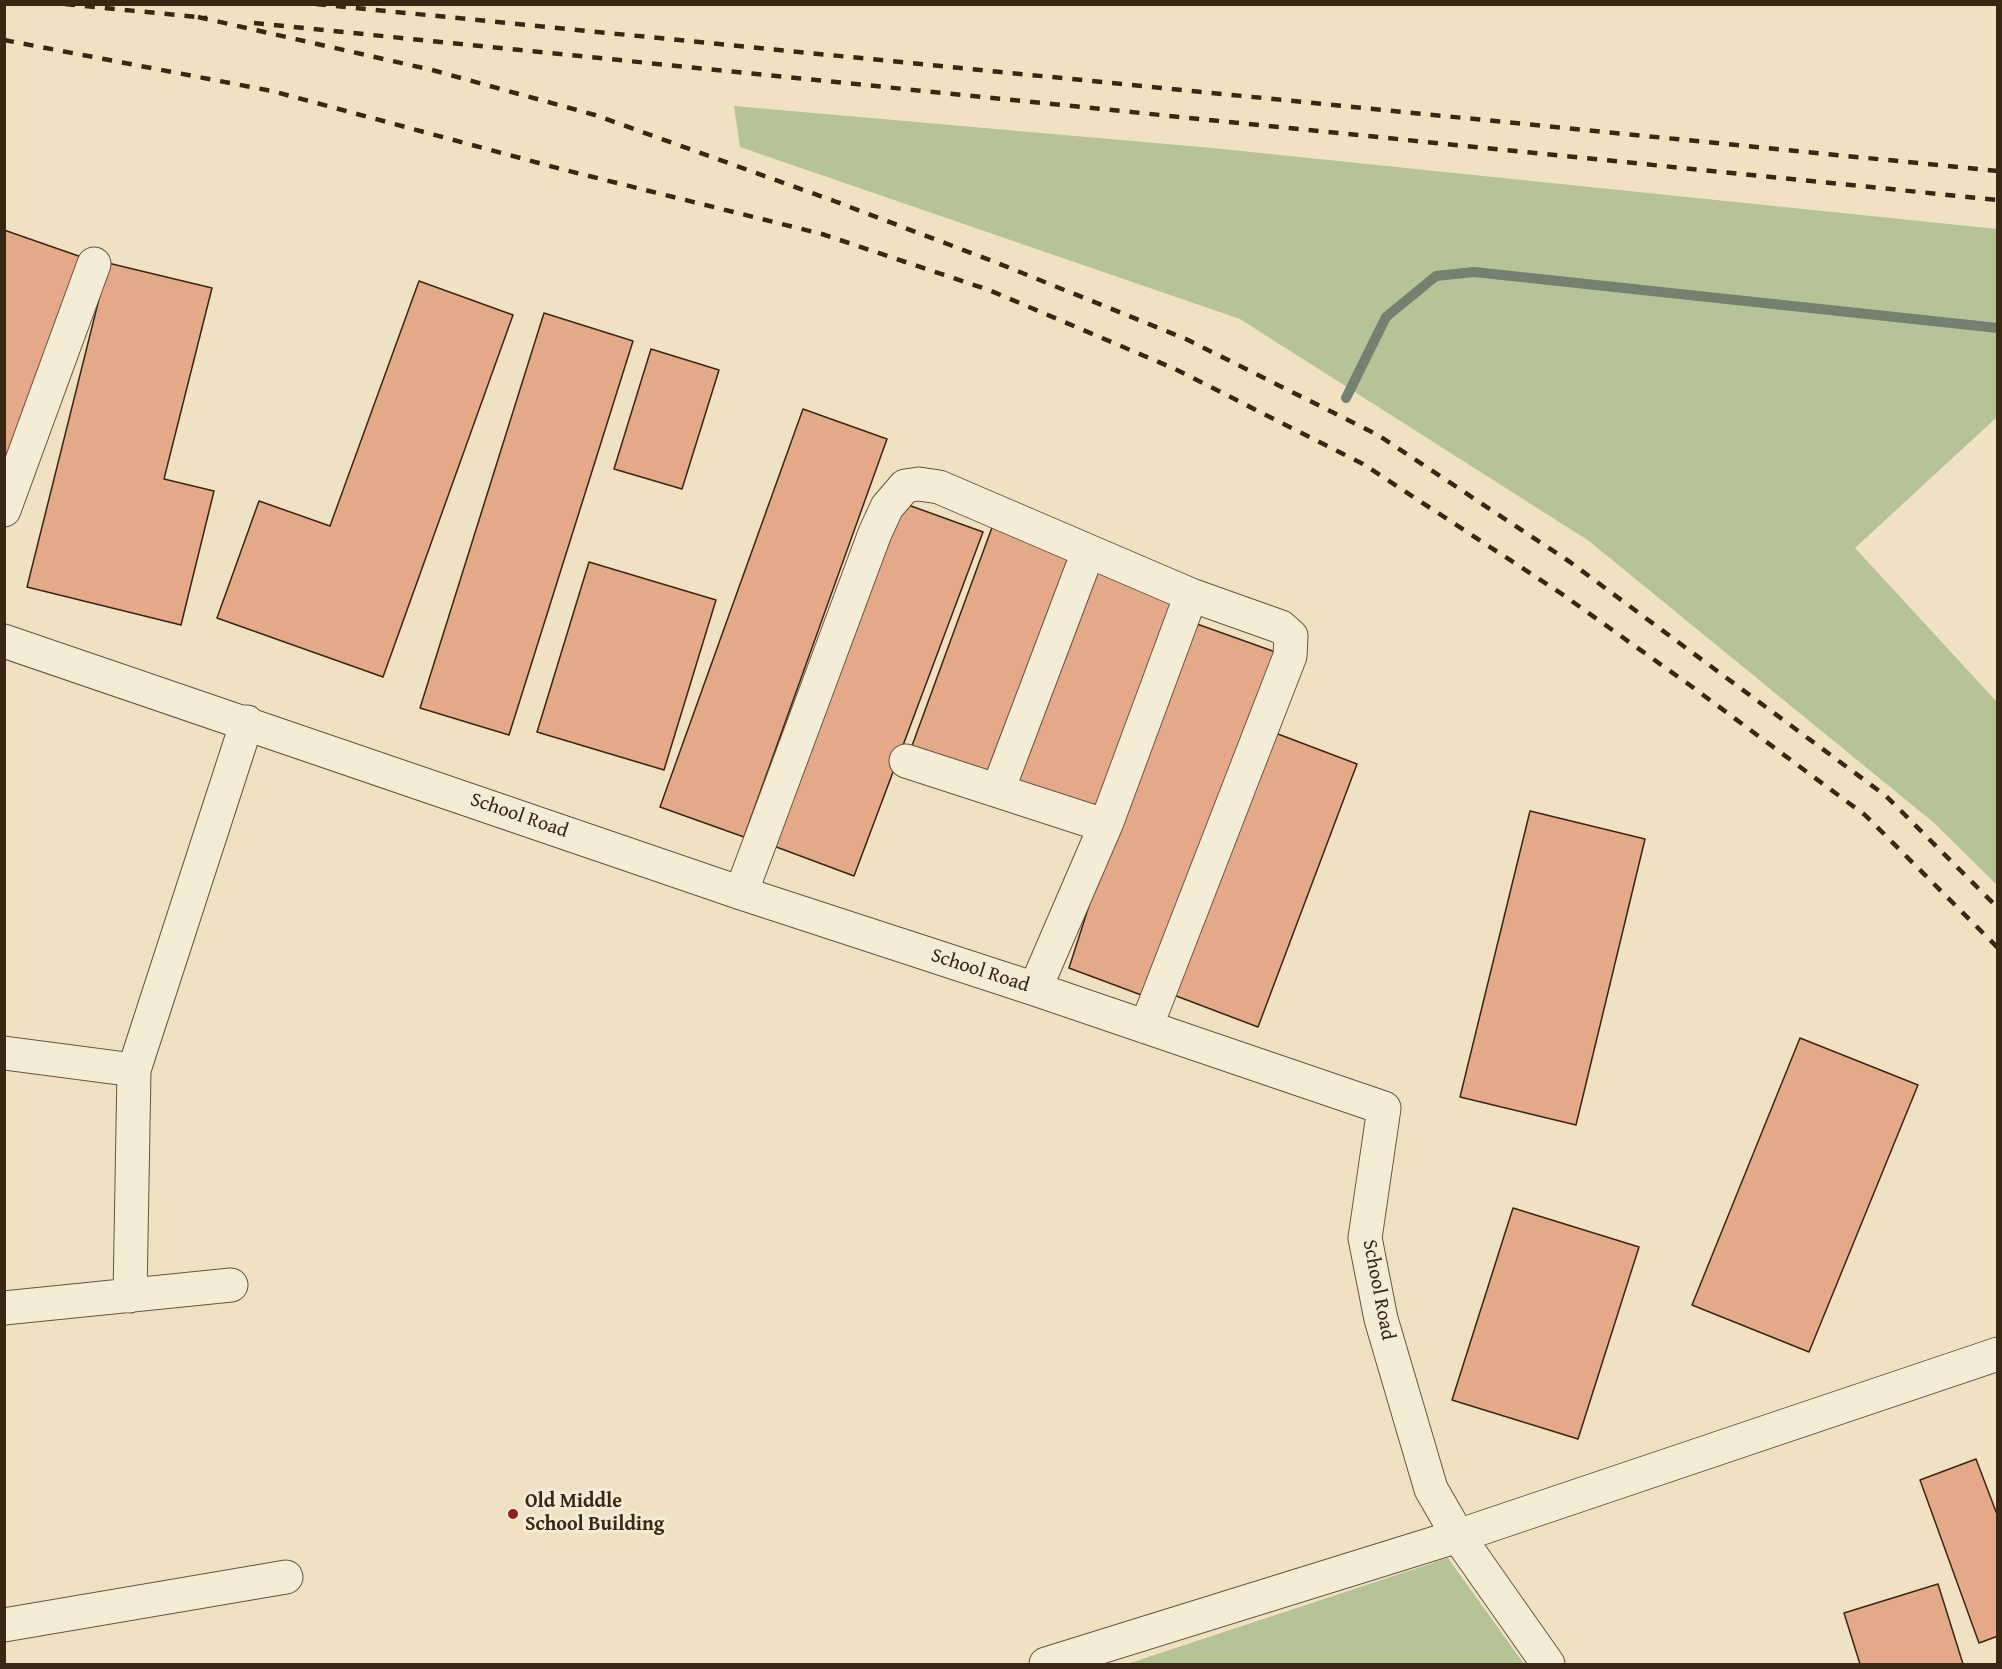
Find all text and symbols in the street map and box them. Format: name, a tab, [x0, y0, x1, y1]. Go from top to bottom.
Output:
street label: School Road	[467, 788, 571, 844]
street label: School Road	[928, 944, 1032, 998]
street label: School Road	[1357, 1238, 1399, 1342]
place label: Old Middle School Building	[525, 1490, 664, 1537]
marker: Old Middle School Building	[506, 1507, 520, 1521]

